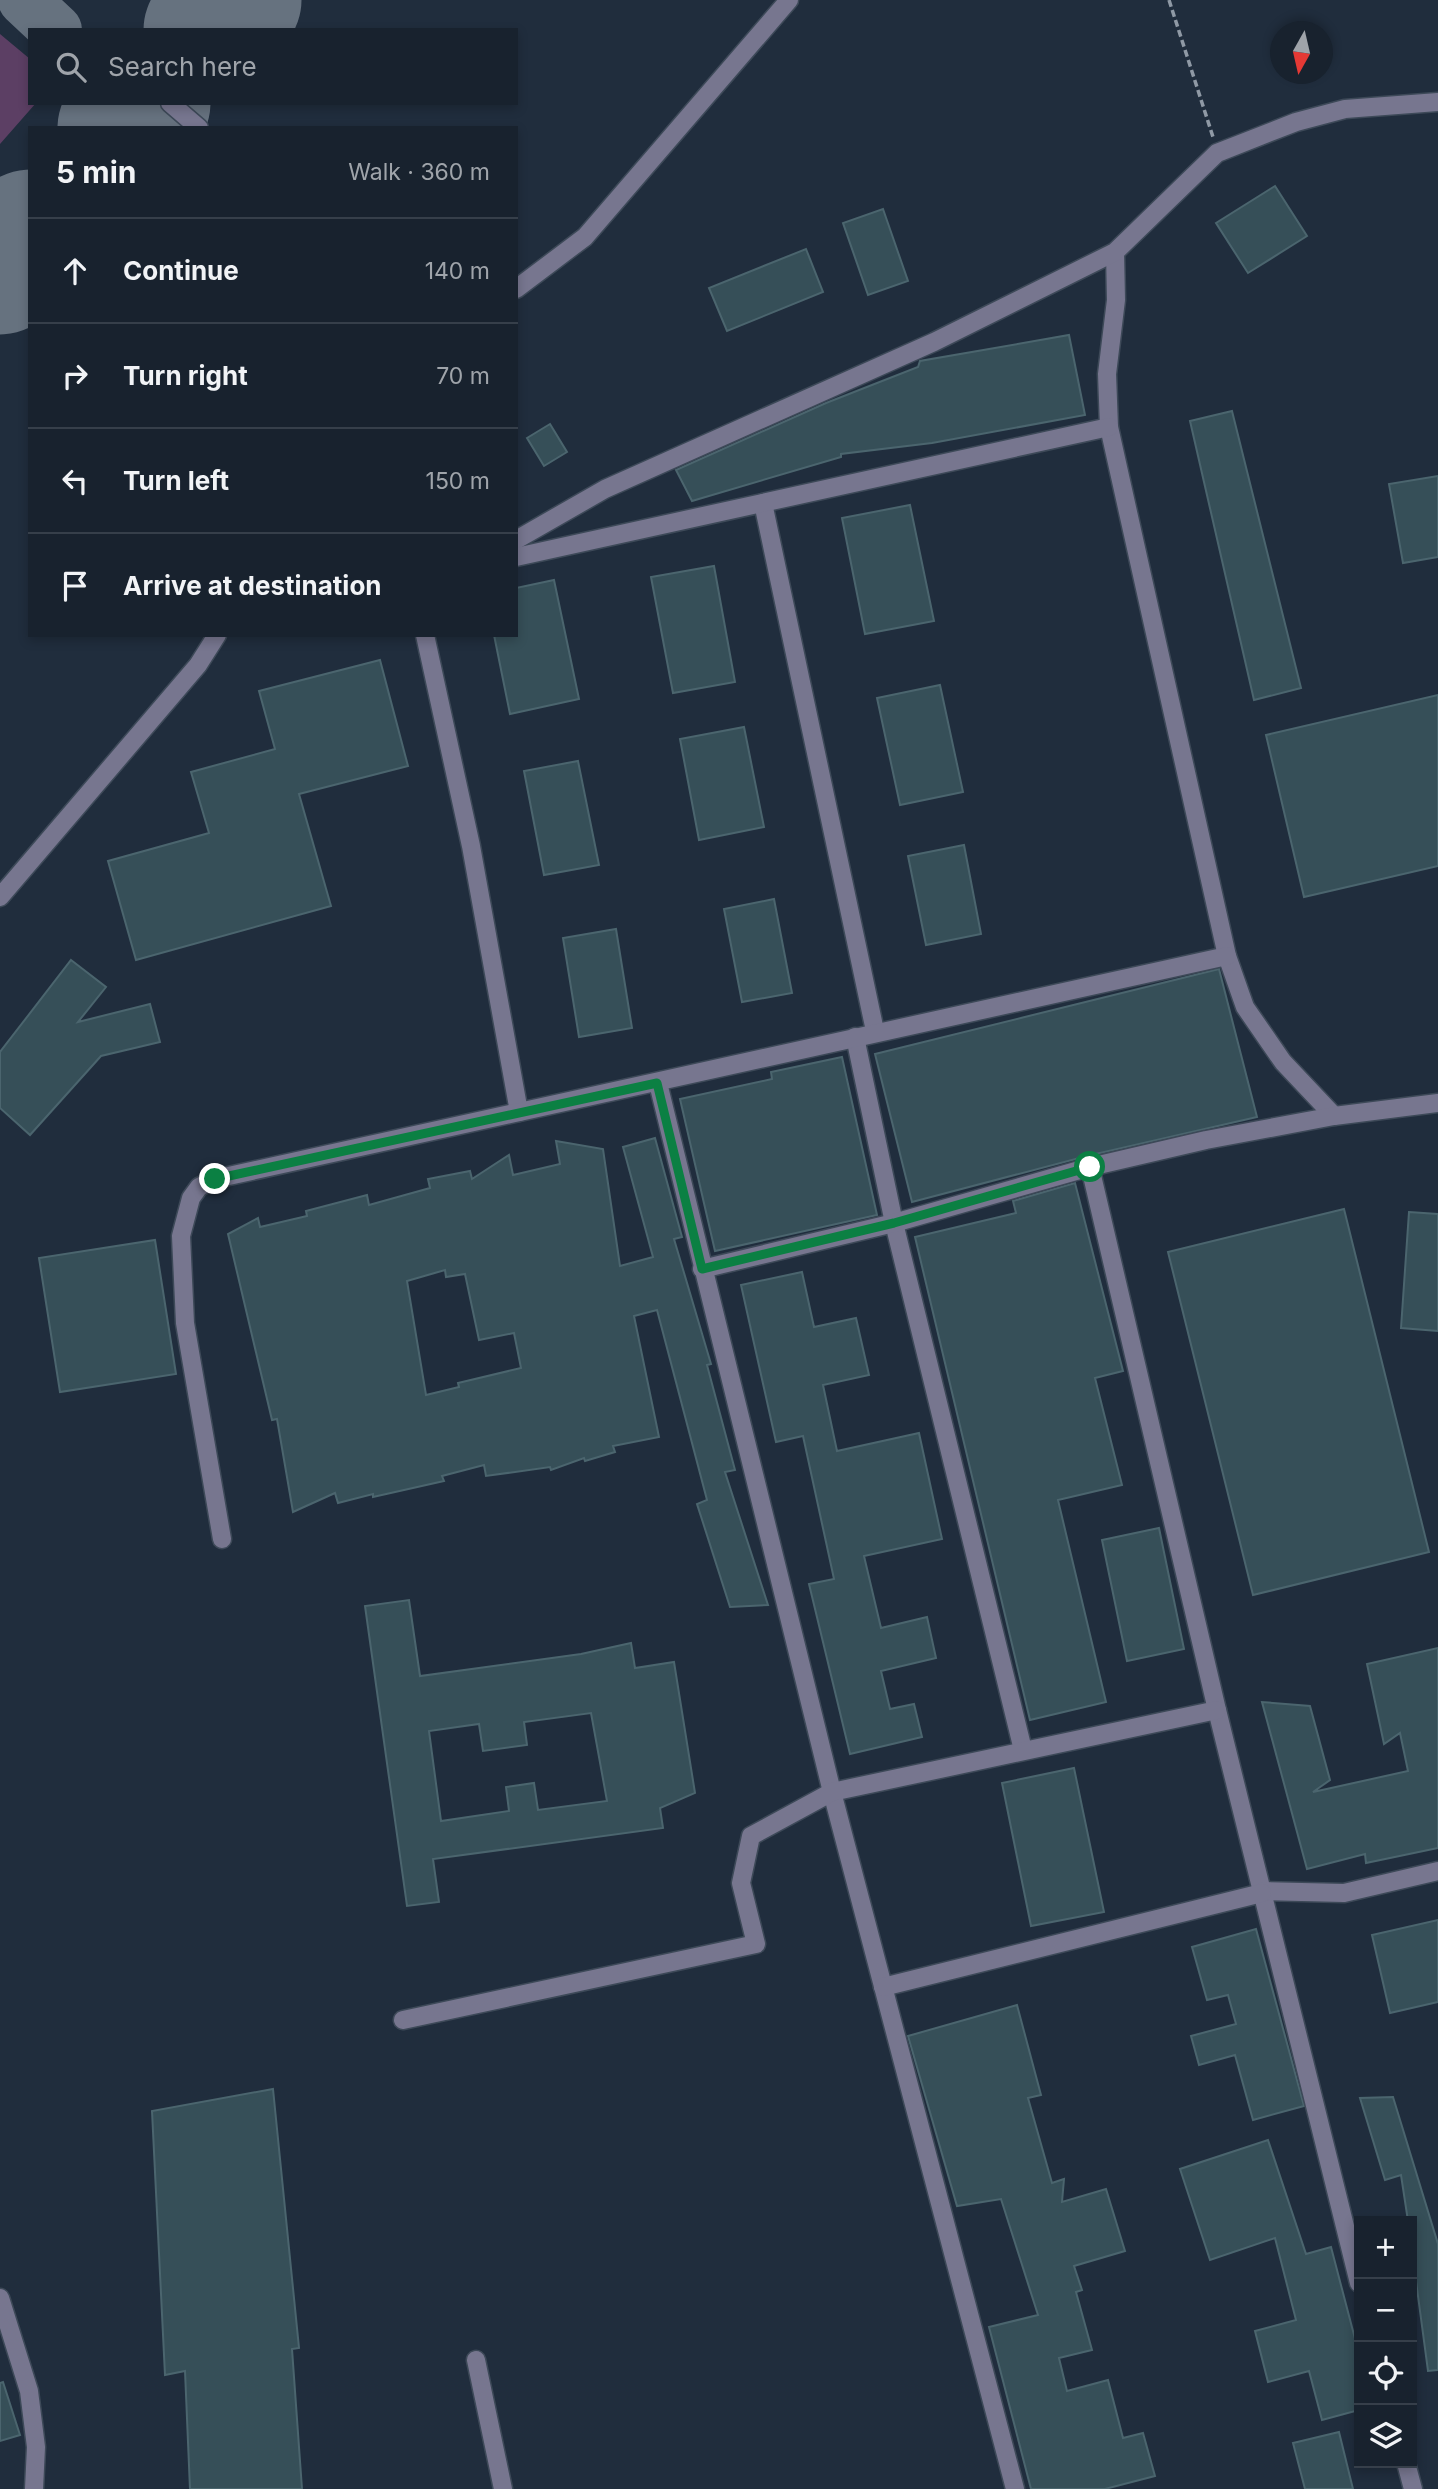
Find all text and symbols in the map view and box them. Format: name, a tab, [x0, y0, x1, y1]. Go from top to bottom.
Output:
north arrow	[1270, 21, 1333, 84]
search box	[28, 28, 518, 105]
icon: search	[52, 48, 90, 86]
text: Search here	[108, 51, 257, 82]
text: 5 min	[56, 154, 136, 190]
text: Walk · 360 m	[348, 158, 490, 186]
icon: ahead	[56, 252, 94, 290]
text: Continue	[123, 255, 239, 286]
text: 140 m	[425, 257, 490, 285]
icon: right	[56, 357, 94, 395]
text: Turn right	[123, 360, 248, 391]
text: 70 m	[436, 362, 490, 390]
icon: left	[56, 462, 94, 500]
text: Turn left	[123, 465, 229, 496]
text: 150 m	[426, 467, 490, 495]
icon: arrive	[56, 567, 94, 605]
text: Arrive at destination	[123, 570, 382, 601]
route start	[1074, 1151, 1105, 1182]
route end	[199, 1163, 230, 1194]
map controls	[1354, 2216, 1417, 2468]
button: +	[1354, 2216, 1417, 2279]
button: −	[1354, 2279, 1417, 2342]
button: locate	[1354, 2342, 1417, 2405]
button: layers	[1354, 2405, 1417, 2468]

